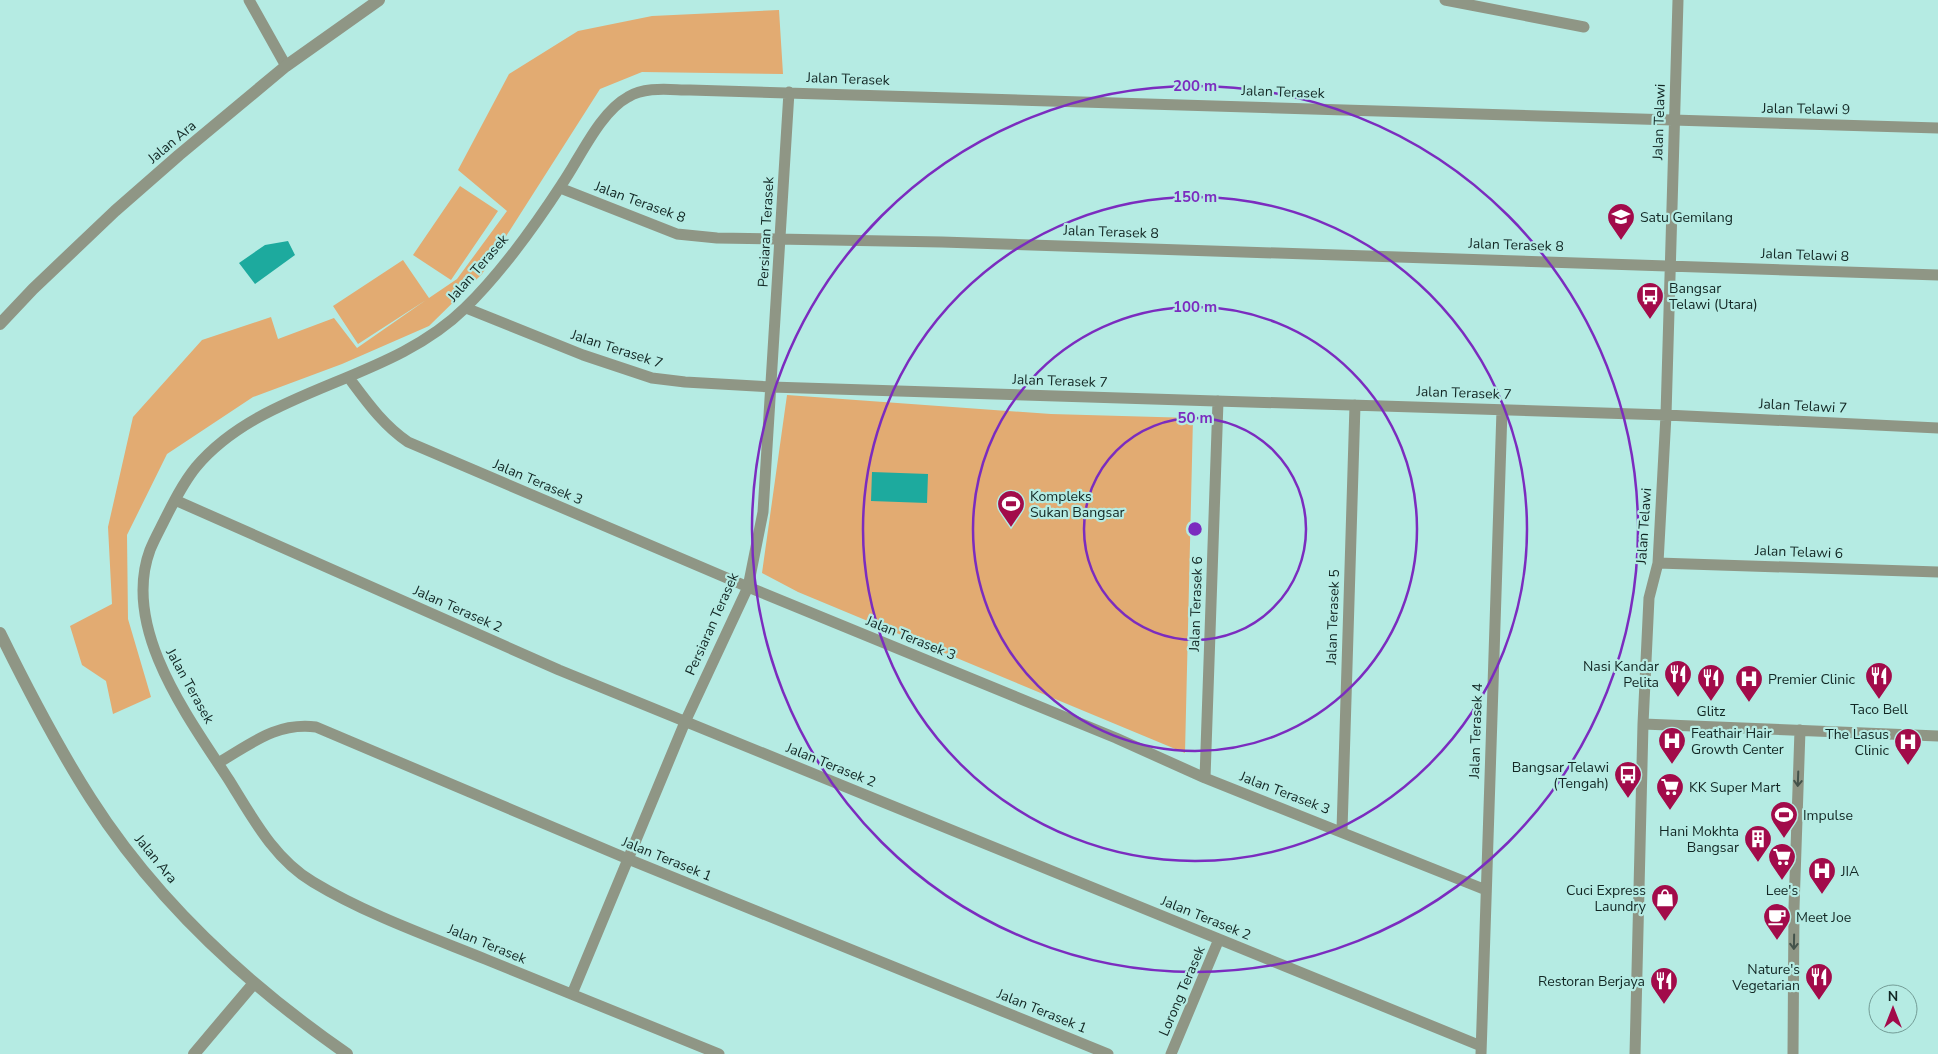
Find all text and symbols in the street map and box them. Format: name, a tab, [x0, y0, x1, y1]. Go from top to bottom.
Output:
street label: Jalan Terasek	[805, 68, 891, 90]
text: 200 m	[1173, 76, 1217, 96]
street label: Jalan Terasek	[1240, 81, 1326, 103]
street label: Jalan Telawi	[1648, 83, 1670, 162]
street label: Jalan Telawi 9	[1761, 99, 1850, 119]
street label: Jalan Ara	[143, 116, 200, 168]
street label: Persiaran Terasek	[754, 175, 778, 288]
street label: Jalan Terasek 8	[591, 176, 688, 227]
text: 150 m	[1173, 187, 1217, 207]
school or university icon: Satu Gemilang	[1606, 202, 1636, 241]
place label: Satu Gemilang	[1640, 208, 1733, 227]
street label: Jalan Terasek 8	[1062, 221, 1159, 243]
street label: Jalan Terasek	[443, 230, 513, 306]
street label: Jalan Terasek 8	[1467, 234, 1564, 256]
street label: Jalan Telawi 8	[1760, 244, 1849, 266]
place label: Bangsar Telawi (Utara)	[1669, 279, 1758, 314]
bus stop icon: Bangsar Telawi (Utara)	[1635, 281, 1665, 320]
text: 100 m	[1173, 297, 1217, 317]
street label: Jalan Terasek 7	[568, 325, 665, 373]
street label: Jalan Terasek 7	[1011, 370, 1108, 392]
street label: Jalan Terasek 7	[1415, 382, 1512, 404]
street label: Jalan Telawi 7	[1757, 394, 1848, 418]
text: 50 m	[1177, 408, 1213, 428]
street label: Jalan Terasek 3	[489, 454, 586, 509]
place label: Kompleks Sukan Bangsar	[1030, 487, 1125, 522]
street label: Jalan Telawi	[1632, 487, 1656, 566]
sports icon: Kompleks Sukan Bangsar	[996, 489, 1026, 528]
centre of rings	[1186, 520, 1204, 538]
street label: Jalan Telawi 6	[1754, 541, 1843, 563]
street label: Jalan Terasek 6	[1185, 556, 1207, 653]
street label: Persiaran Terasek	[681, 569, 744, 678]
street label: Jalan Terasek 5	[1322, 569, 1344, 666]
street label: Jalan Terasek 2	[410, 581, 505, 637]
street label: Jalan Terasek 3	[862, 611, 959, 665]
street label: Jalan Terasek	[161, 644, 219, 728]
place label: Nasi Kandar Pelita	[1583, 657, 1659, 692]
restaurant icon: Nasi Kandar Pelita	[1663, 659, 1693, 698]
restaurant icon: Taco Bell	[1864, 661, 1894, 700]
restaurant icon: Glitz	[1696, 663, 1726, 702]
hospital icon: Premier Clinic	[1734, 664, 1764, 703]
place label: Premier Clinic	[1768, 670, 1855, 689]
street label: Jalan Terasek 4	[1465, 683, 1487, 780]
place label: Taco Bell	[1850, 700, 1909, 719]
place label: Glitz	[1697, 702, 1726, 721]
place label: Feathair Hair Growth Center	[1691, 724, 1784, 759]
place label: The Lasus Clinic	[1825, 725, 1890, 760]
hospital icon: Feathair Hair Growth Center	[1657, 726, 1687, 765]
hospital icon: The Lasus Clinic	[1893, 727, 1923, 766]
street label: Jalan Terasek 2	[782, 738, 879, 792]
place label: Bangsar Telawi (Tengah)	[1512, 758, 1609, 793]
bus stop icon: Bangsar Telawi (Tengah)	[1613, 760, 1643, 799]
street label: Jalan Terasek 3	[1236, 767, 1333, 819]
one-way arrow	[1794, 771, 1803, 787]
supermarket icon: KK Super Mart	[1655, 772, 1685, 811]
place label: KK Super Mart	[1689, 778, 1781, 797]
sports icon: Impulse	[1769, 800, 1799, 839]
place label: Impulse	[1803, 806, 1853, 825]
place label: Hani Mokhta Bangsar	[1659, 822, 1739, 857]
building icon: Hani Mokhta Bangsar	[1743, 824, 1773, 863]
street label: Jalan Ara	[130, 830, 182, 887]
street label: Jalan Terasek 1	[618, 832, 715, 886]
supermarket icon: Lee's	[1767, 842, 1797, 881]
hospital icon: JIA	[1807, 856, 1837, 895]
place label: JIA	[1840, 862, 1859, 881]
place label: Cuci Express Laundry	[1566, 881, 1647, 916]
place label: Lee's	[1766, 881, 1798, 900]
shop icon: Cuci Express Laundry	[1650, 883, 1680, 922]
street label: Jalan Terasek 2	[1157, 891, 1254, 945]
cafe icon: Meet Joe	[1762, 902, 1792, 941]
place label: Meet Joe	[1796, 908, 1851, 927]
street label: Jalan Terasek	[444, 919, 530, 969]
one-way arrow	[1789, 933, 1799, 949]
street label: Lorong Terasek	[1154, 942, 1210, 1039]
place label: Nature's Vegetarian	[1731, 960, 1800, 995]
restaurant icon: Nature's Vegetarian	[1804, 962, 1834, 1001]
restaurant icon: Restoran Berjaya	[1649, 966, 1679, 1005]
place label: Restoran Berjaya	[1538, 972, 1645, 991]
street label: Jalan Terasek 1	[993, 984, 1090, 1038]
north arrow	[1868, 984, 1918, 1034]
text: N	[1888, 987, 1898, 1006]

